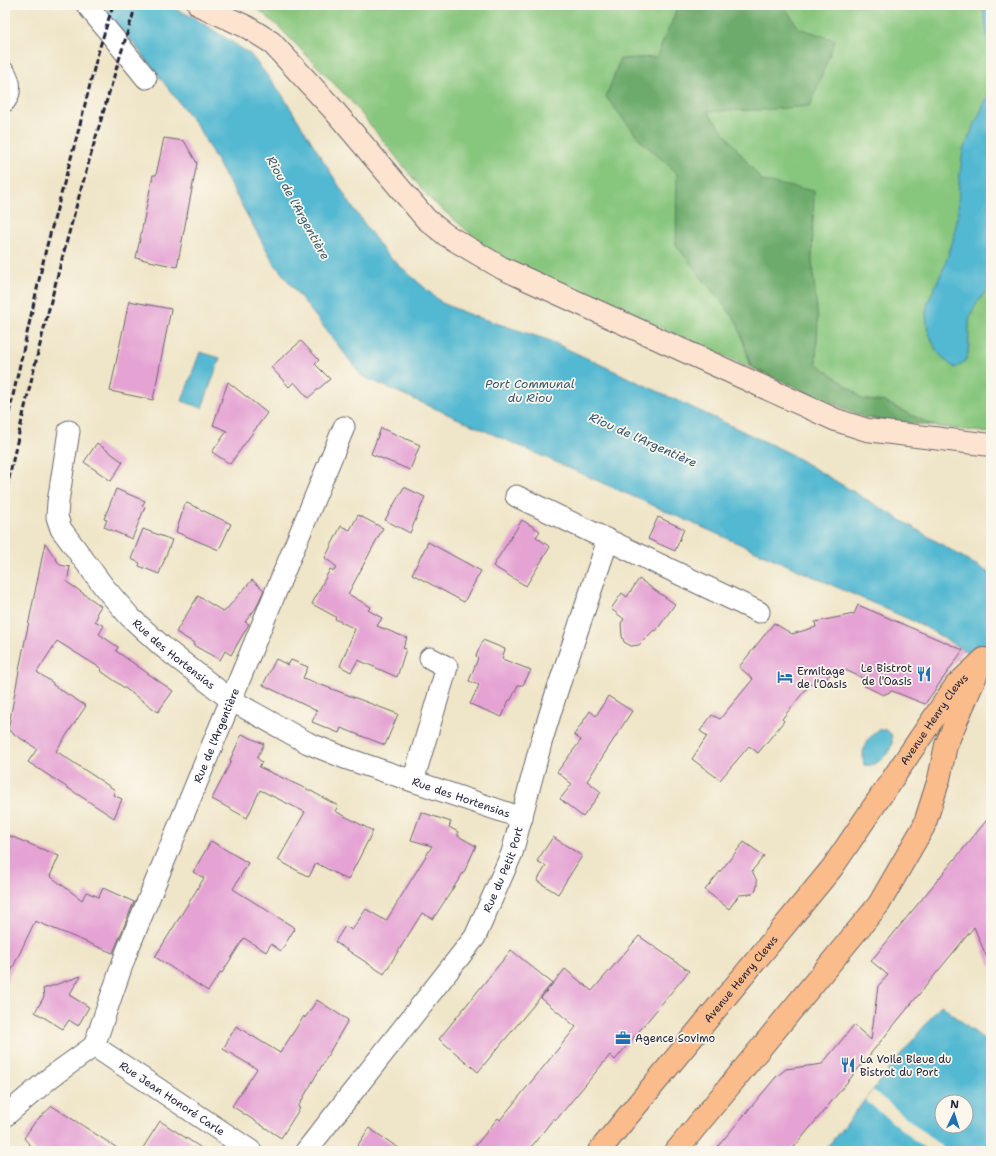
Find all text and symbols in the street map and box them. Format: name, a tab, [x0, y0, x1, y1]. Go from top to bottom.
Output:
water label: Riou de l'Argentière	[263, 153, 333, 263]
water label: Port Communal du Riou	[485, 376, 575, 406]
water label: Riou de l'Argentière	[587, 409, 700, 471]
street label: Rue des Hortensias	[129, 616, 218, 693]
place label: Le Bistrot de l'Oasis	[861, 661, 912, 689]
place label: Ermitage de l'Oasis	[797, 664, 847, 692]
restaurant icon: Le Bistrot de l'Oasis	[915, 665, 933, 683]
hotel icon: Ermitage de l'Oasis	[776, 668, 794, 686]
street label: Avenue Henry Clews	[897, 670, 972, 768]
street label: Rue de l'Argentière	[190, 686, 243, 785]
street label: Rue des Hortensias	[410, 774, 512, 821]
street label: Rue du Petit Port	[480, 825, 527, 915]
street label: Avenue Henry Clews	[701, 932, 782, 1026]
office icon: Agence Sovimo	[614, 1029, 632, 1047]
place label: Agence Sovimo	[635, 1031, 716, 1046]
place label: La Voile Bleue du Bistrot du Port	[860, 1052, 951, 1080]
restaurant icon: La Voile Bleue du Bistrot du Port	[839, 1056, 857, 1074]
street label: Rue Jean Honoré Carle	[116, 1058, 227, 1139]
north arrow	[934, 1094, 974, 1134]
text: N	[950, 1097, 960, 1112]

